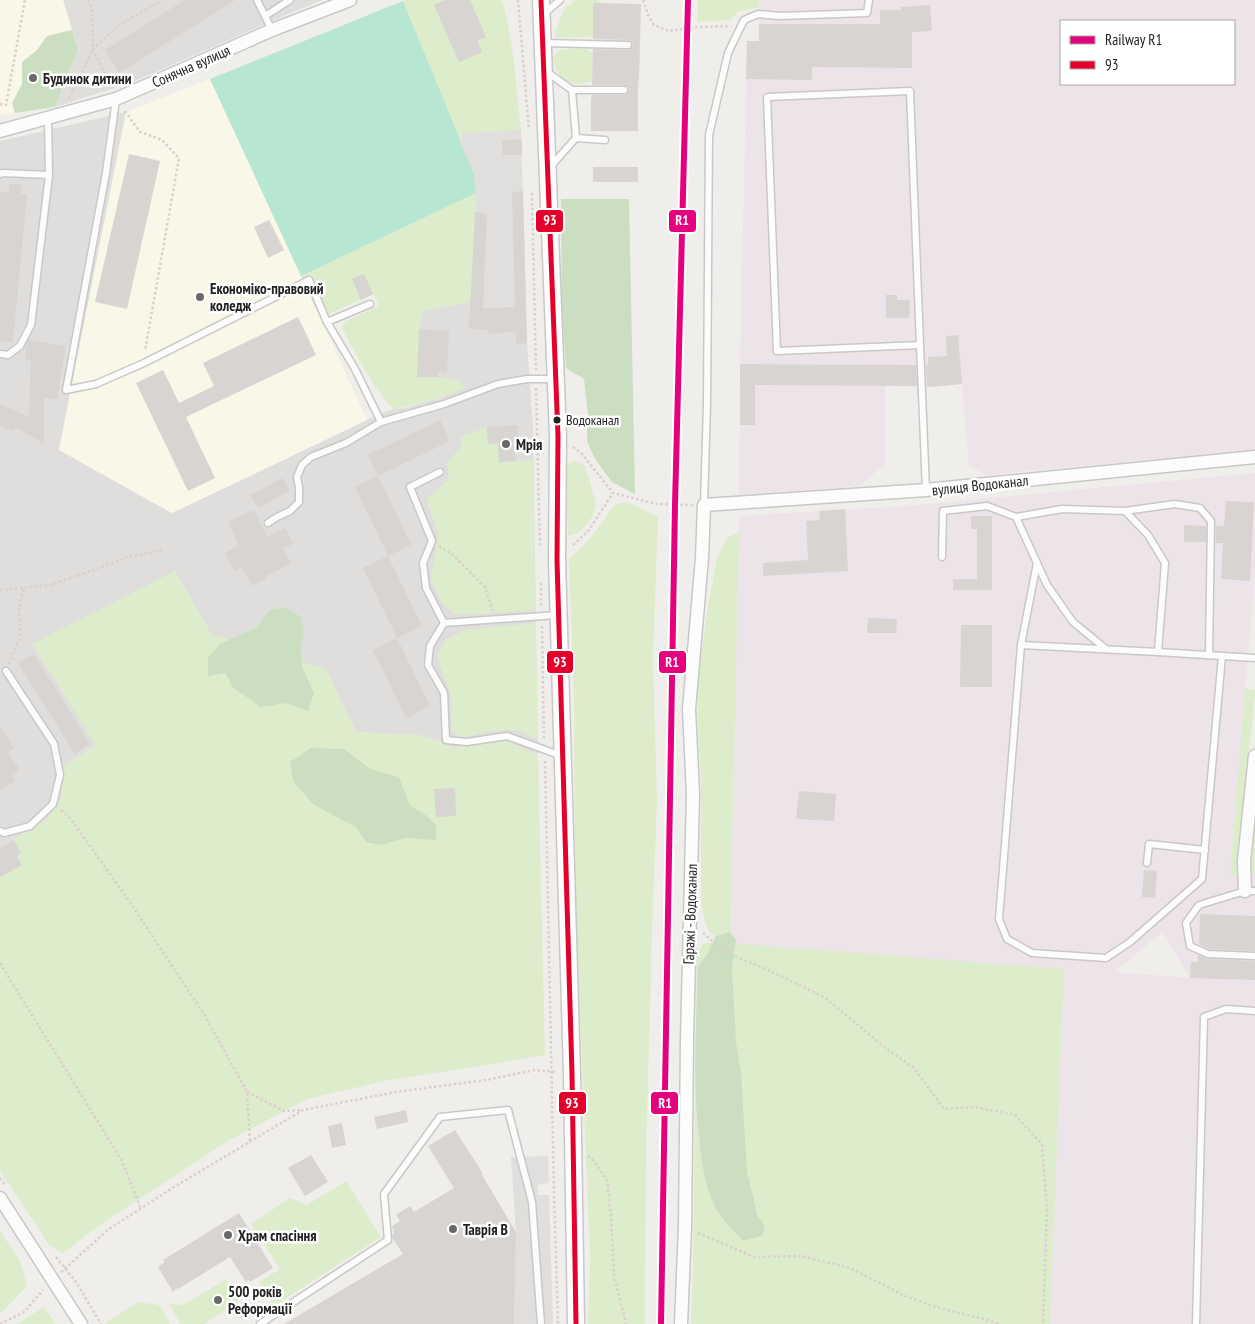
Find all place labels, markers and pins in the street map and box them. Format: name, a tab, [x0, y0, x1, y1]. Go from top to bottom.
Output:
place label: Будинок дитини	[43, 69, 132, 88]
marker: Будинок дитини	[27, 72, 39, 84]
place label: Економіко-правовий коледж	[210, 279, 324, 315]
marker: Економіко-правовий коледж	[194, 291, 206, 303]
place label: Водоканал	[566, 411, 619, 429]
marker: Водоканал	[552, 415, 562, 425]
place label: Мрія	[516, 435, 542, 454]
marker: Мрія	[500, 438, 512, 450]
place label: Таврія В	[463, 1220, 508, 1239]
marker: Таврія В	[447, 1223, 459, 1235]
place label: Храм спасіння	[238, 1226, 317, 1245]
marker: Храм спасіння	[222, 1229, 234, 1241]
place label: 500 років Реформації	[228, 1282, 292, 1318]
marker: 500 років Реформації	[212, 1294, 224, 1306]

